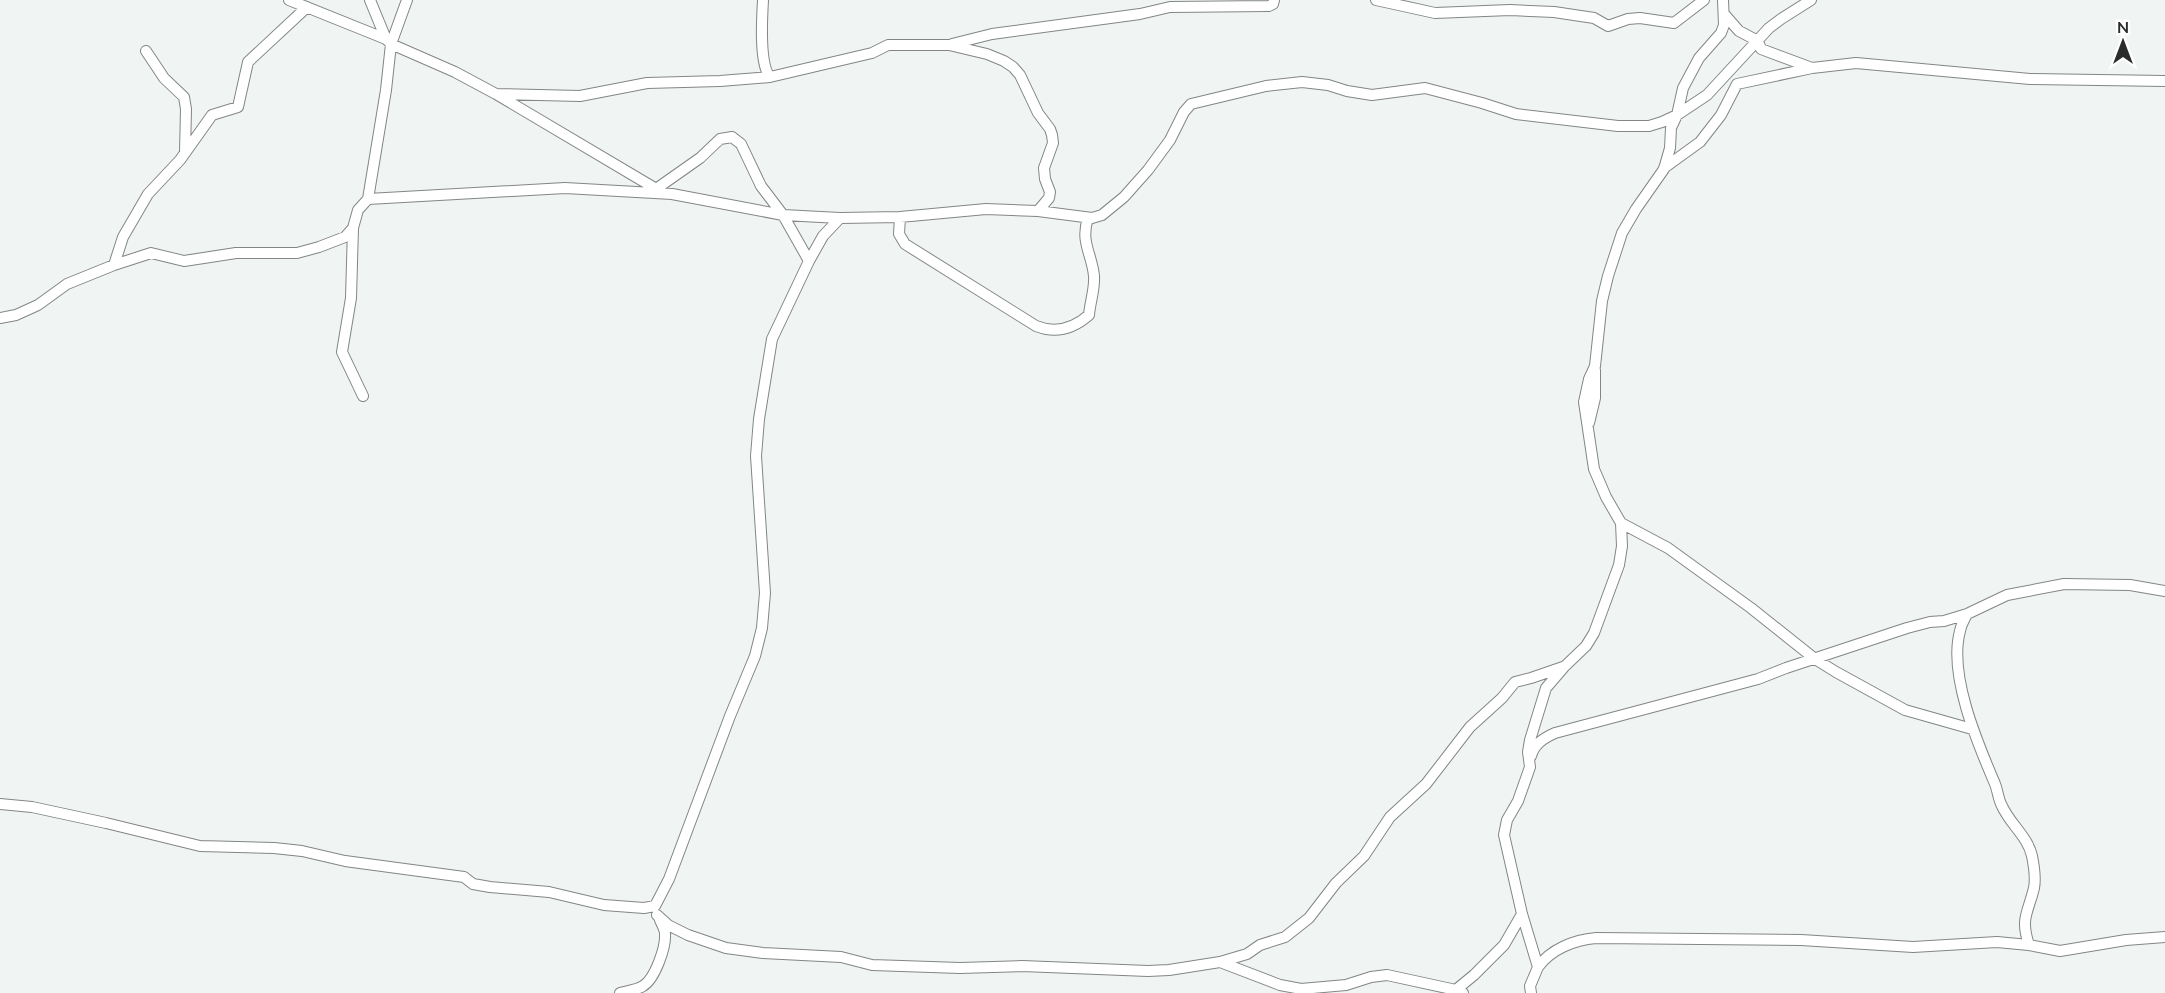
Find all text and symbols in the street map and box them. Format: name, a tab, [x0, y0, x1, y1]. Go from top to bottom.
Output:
north arrow	[2093, 12, 2153, 72]
text: N	[2117, 17, 2129, 37]

